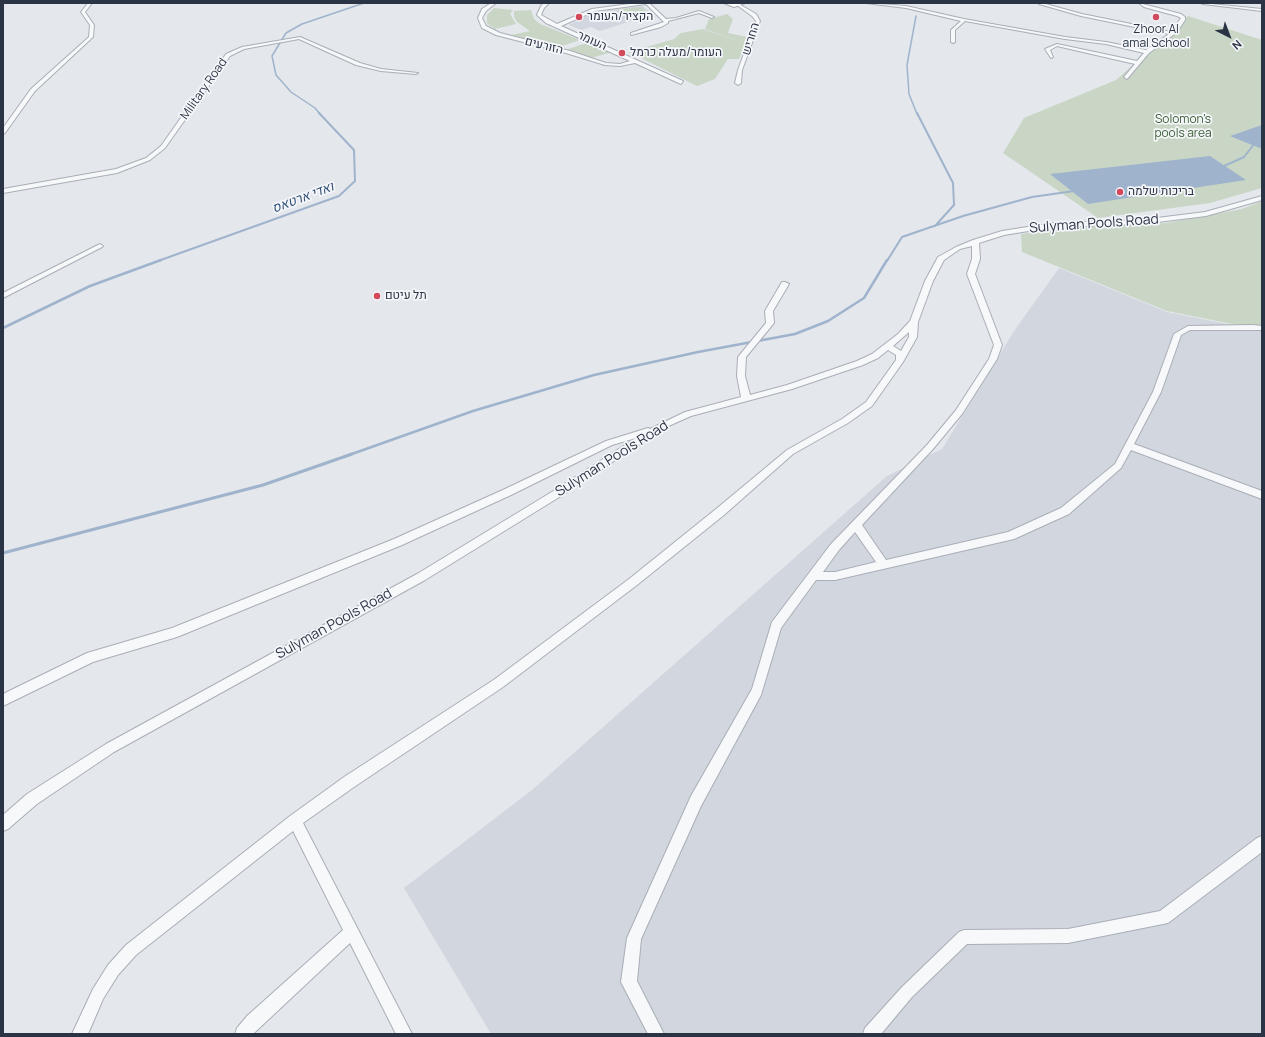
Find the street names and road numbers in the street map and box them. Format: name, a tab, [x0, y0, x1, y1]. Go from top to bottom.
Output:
street label: החריש	[739, 21, 763, 57]
street label: העומר	[575, 28, 609, 54]
street label: הזורעים	[523, 34, 565, 58]
street label: Military Road	[178, 56, 230, 122]
street label: Sulyman Pools Road	[1029, 211, 1159, 237]
street label: Sulyman Pools Road	[552, 417, 672, 501]
street label: Sulyman Pools Road	[273, 585, 395, 663]

